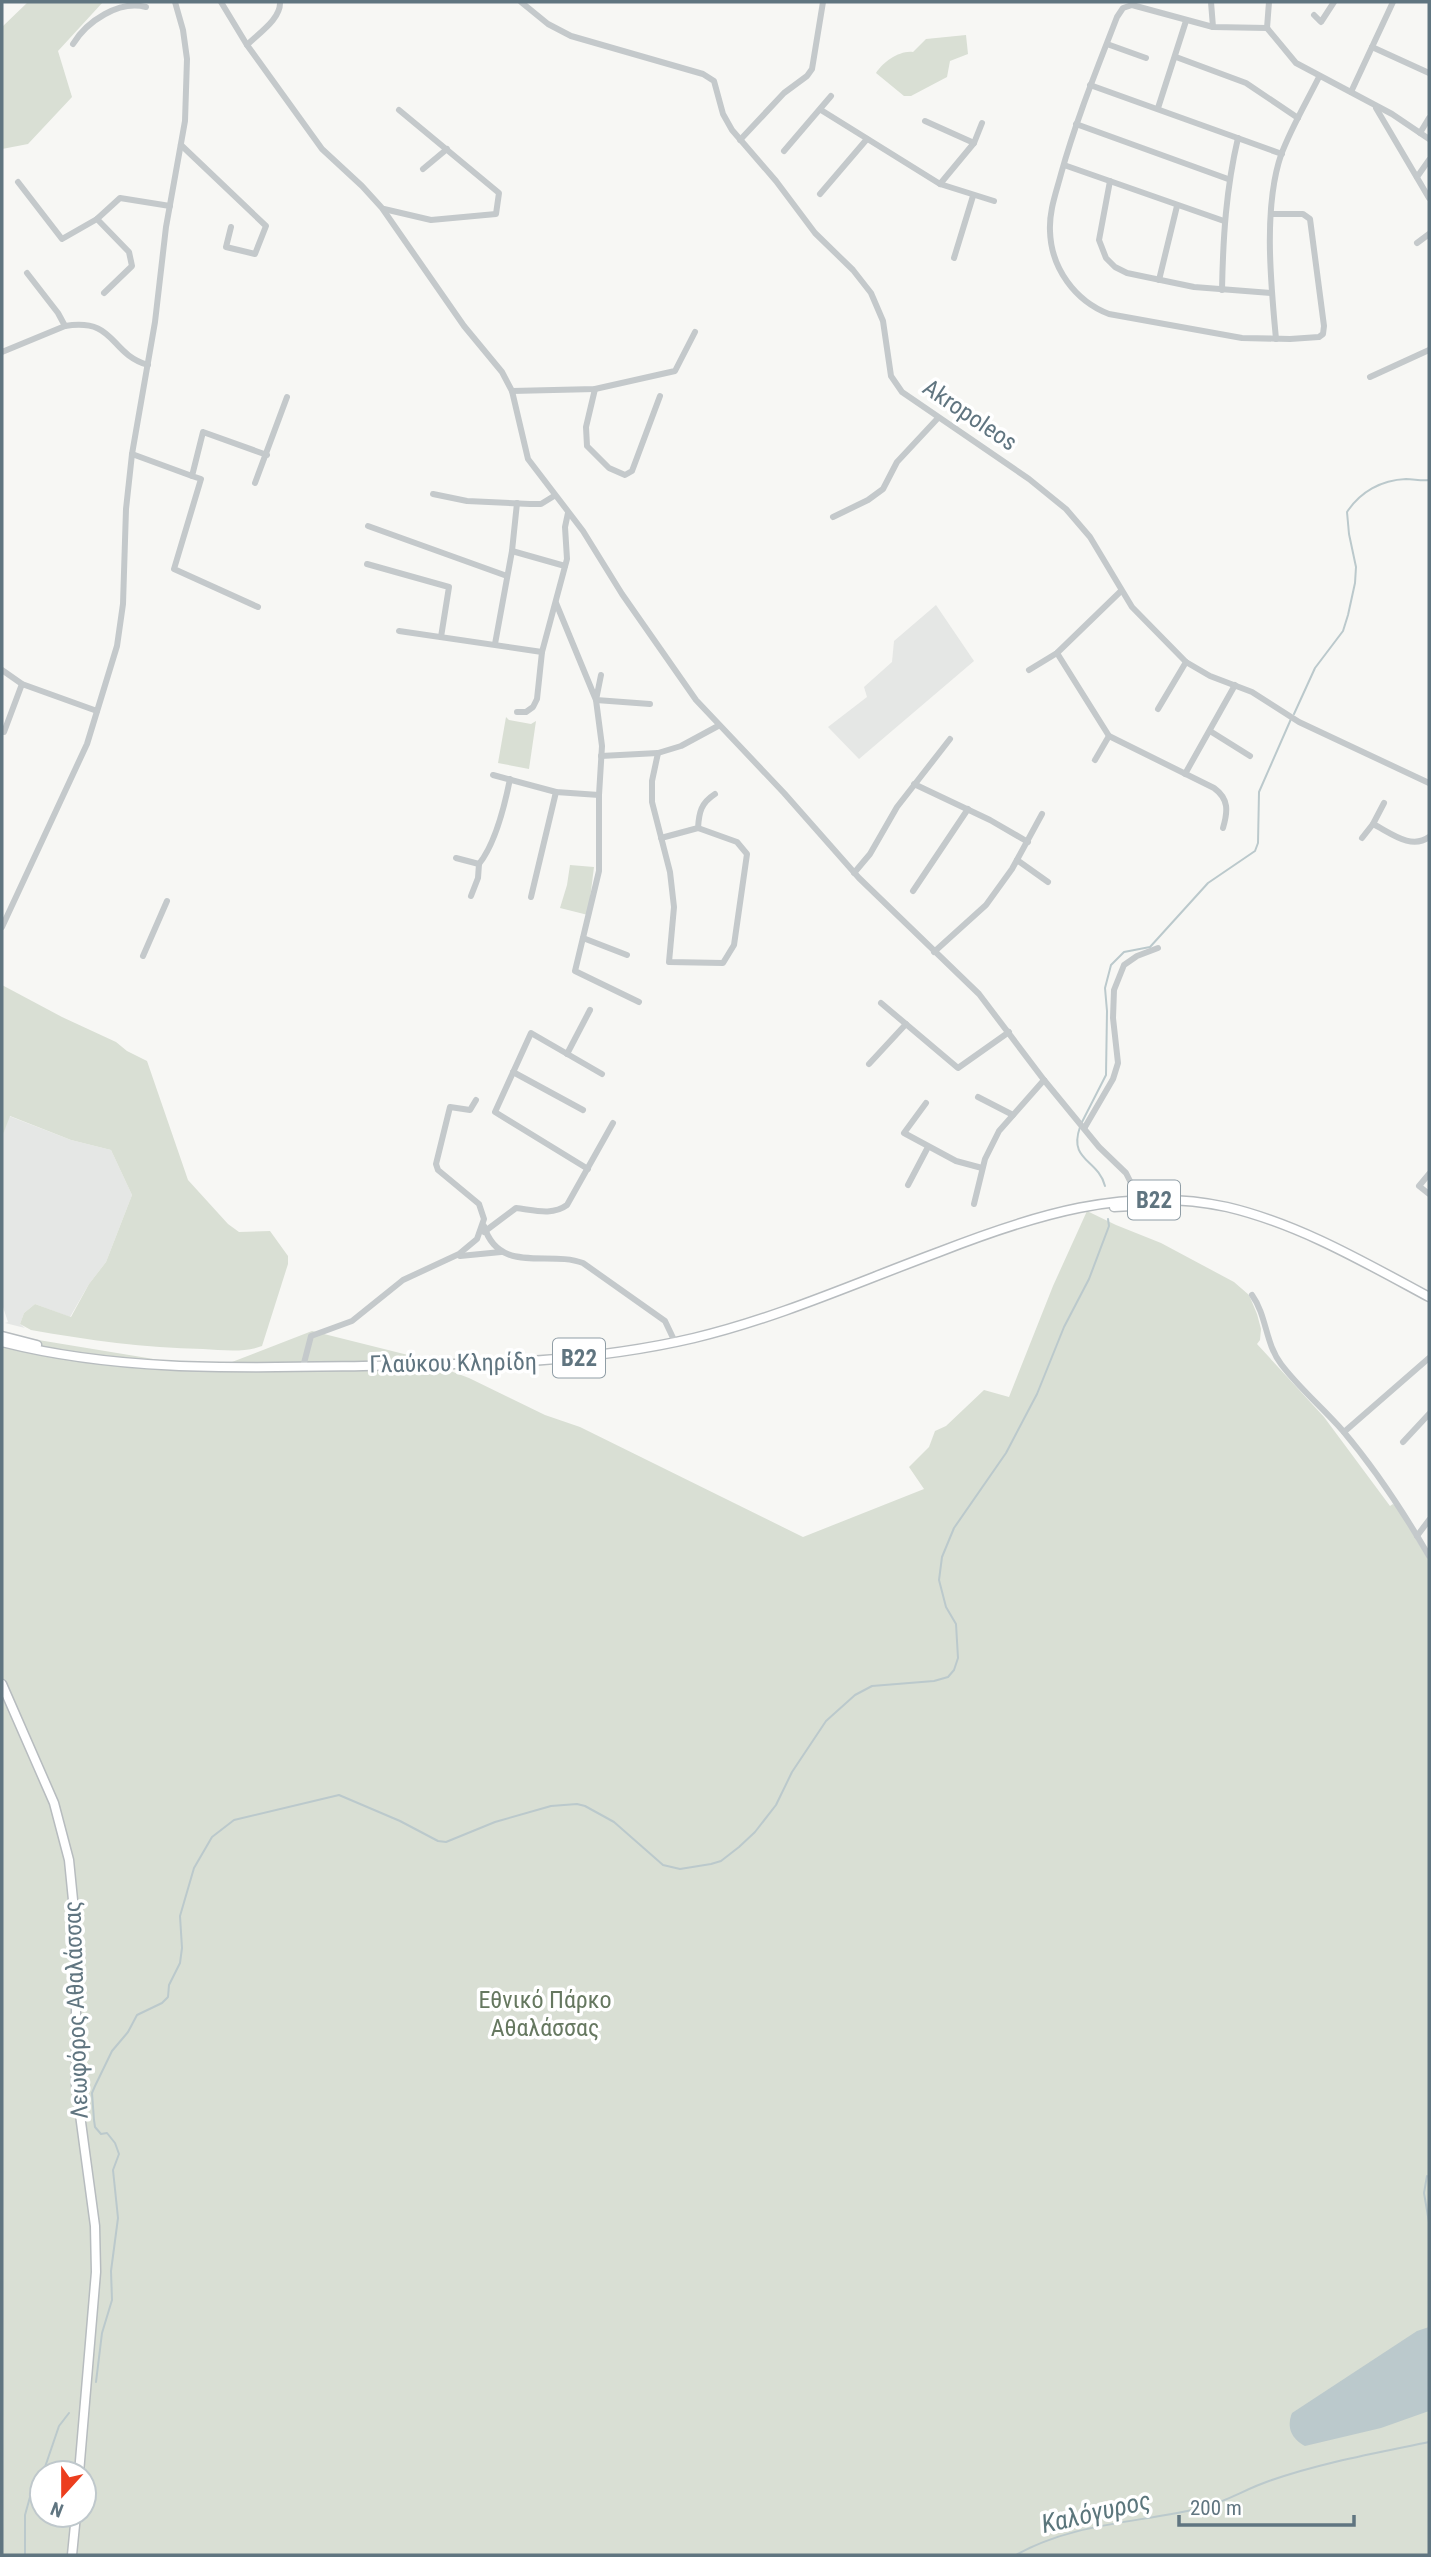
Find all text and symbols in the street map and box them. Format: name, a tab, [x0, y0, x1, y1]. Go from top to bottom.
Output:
street label: Akropoleos	[918, 373, 1022, 457]
road number: B22	[1128, 1180, 1180, 1219]
road number: B22	[553, 1338, 605, 1378]
street label: Γλαύκου Κληρίδη	[369, 1348, 537, 1378]
street label: Λεωφόρος Αθαλάσσας	[58, 1900, 94, 2120]
park label: Εθνικό Πάρκο Αθαλάσσας	[478, 1986, 612, 2042]
north arrow	[28, 2459, 98, 2529]
scale bar	[1179, 2484, 1354, 2528]
water label: Καλόγυρος	[1038, 2485, 1154, 2539]
text: 200 m	[1190, 2496, 1242, 2520]
text: N	[48, 2497, 67, 2522]

